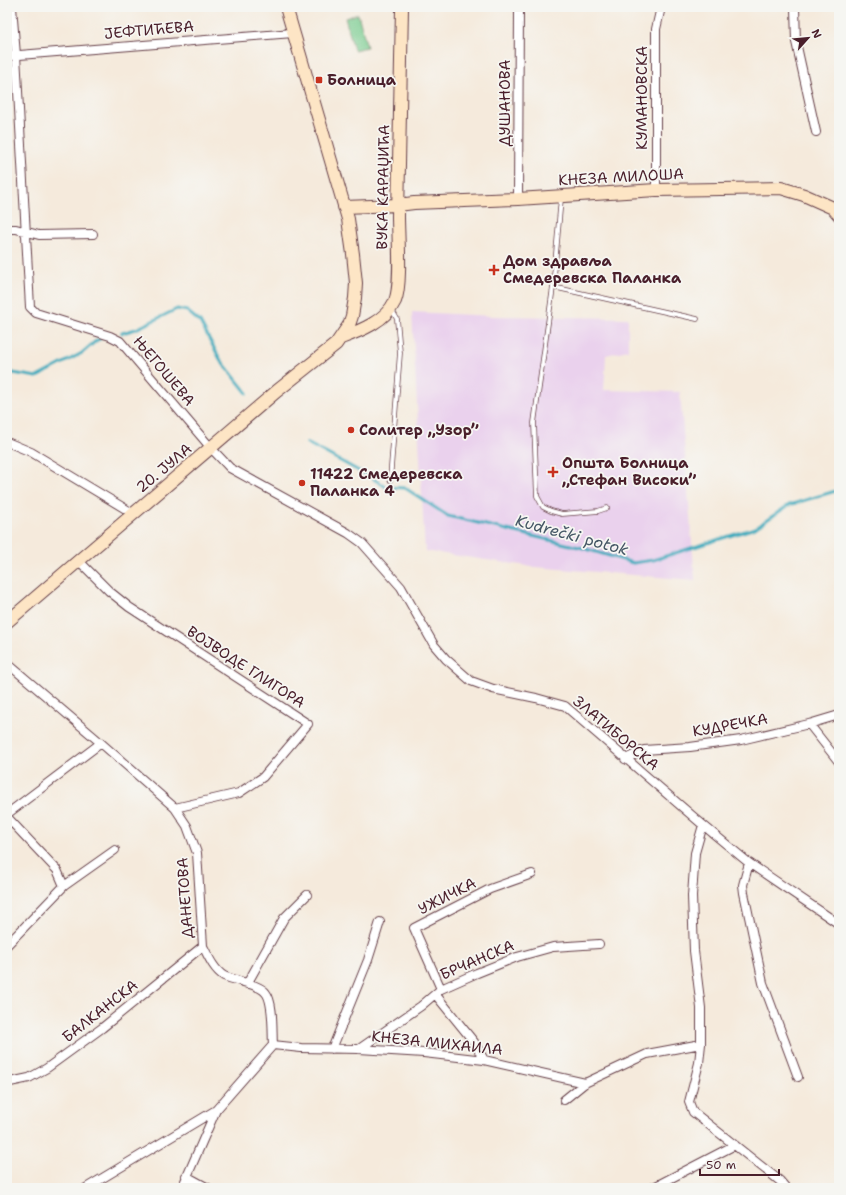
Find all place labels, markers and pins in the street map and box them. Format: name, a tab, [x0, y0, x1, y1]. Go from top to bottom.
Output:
place label: Болница	[327, 70, 397, 90]
marker: Болница	[314, 75, 324, 85]
place label: Дом здравља Смедеревска Паланка	[503, 251, 682, 288]
marker: Дом здравља Смедеревска Паланка	[488, 264, 500, 276]
place label: Солитер „Узор”	[359, 420, 479, 440]
marker: Солитер „Узор”	[346, 425, 356, 435]
place label: Општа Болница „Стефан Високи”	[562, 453, 696, 490]
place label: 11422 Смедеревска Паланка 4	[310, 464, 463, 501]
marker: Општа Болница „Стефан Високи”	[547, 466, 559, 478]
marker: 11422 Смедеревска Паланка 4	[297, 478, 307, 488]

